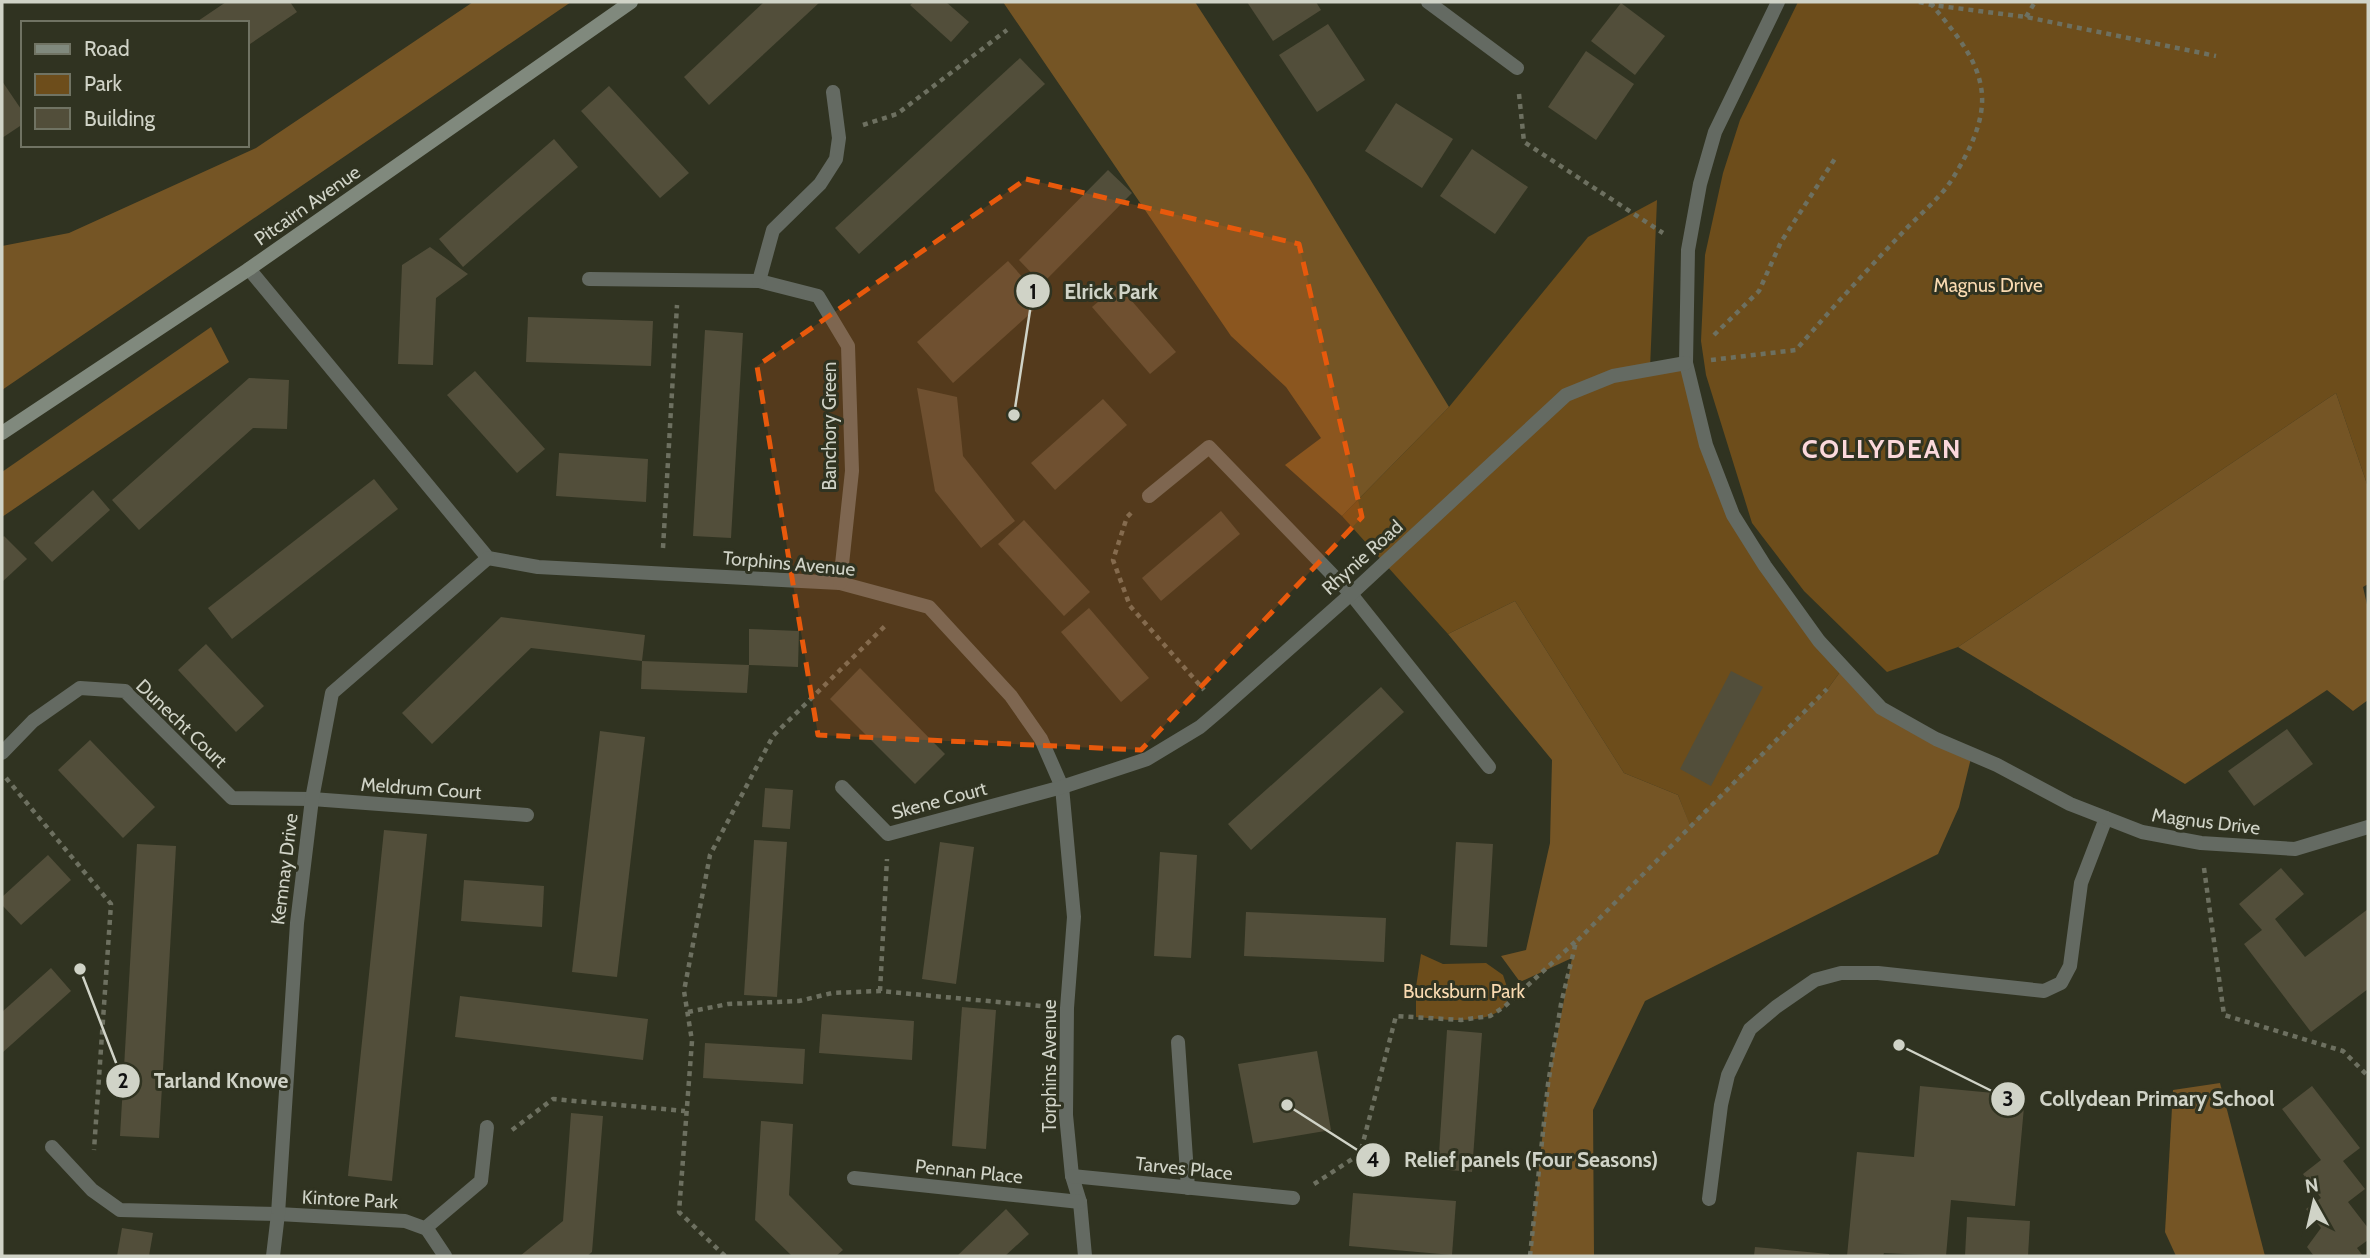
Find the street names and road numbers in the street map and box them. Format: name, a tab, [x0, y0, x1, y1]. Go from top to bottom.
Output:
street label: Pitcairn Avenue	[250, 160, 365, 250]
street label: Banchory Green	[818, 362, 841, 490]
street label: Rhynie Road	[1317, 515, 1408, 600]
street label: Torphins Avenue	[722, 546, 856, 581]
street label: Dunecht Court	[131, 674, 232, 773]
street label: Meldrum Court	[360, 773, 483, 804]
street label: Skene Court	[889, 777, 990, 824]
street label: Magnus Drive	[2150, 803, 2262, 840]
street label: Kemnay Drive	[266, 812, 303, 926]
street label: Torphins Avenue	[1038, 999, 1061, 1133]
street label: Tarves Place	[1134, 1152, 1234, 1185]
street label: Pennan Place	[914, 1154, 1024, 1189]
street label: Kintore Park	[301, 1185, 399, 1214]

